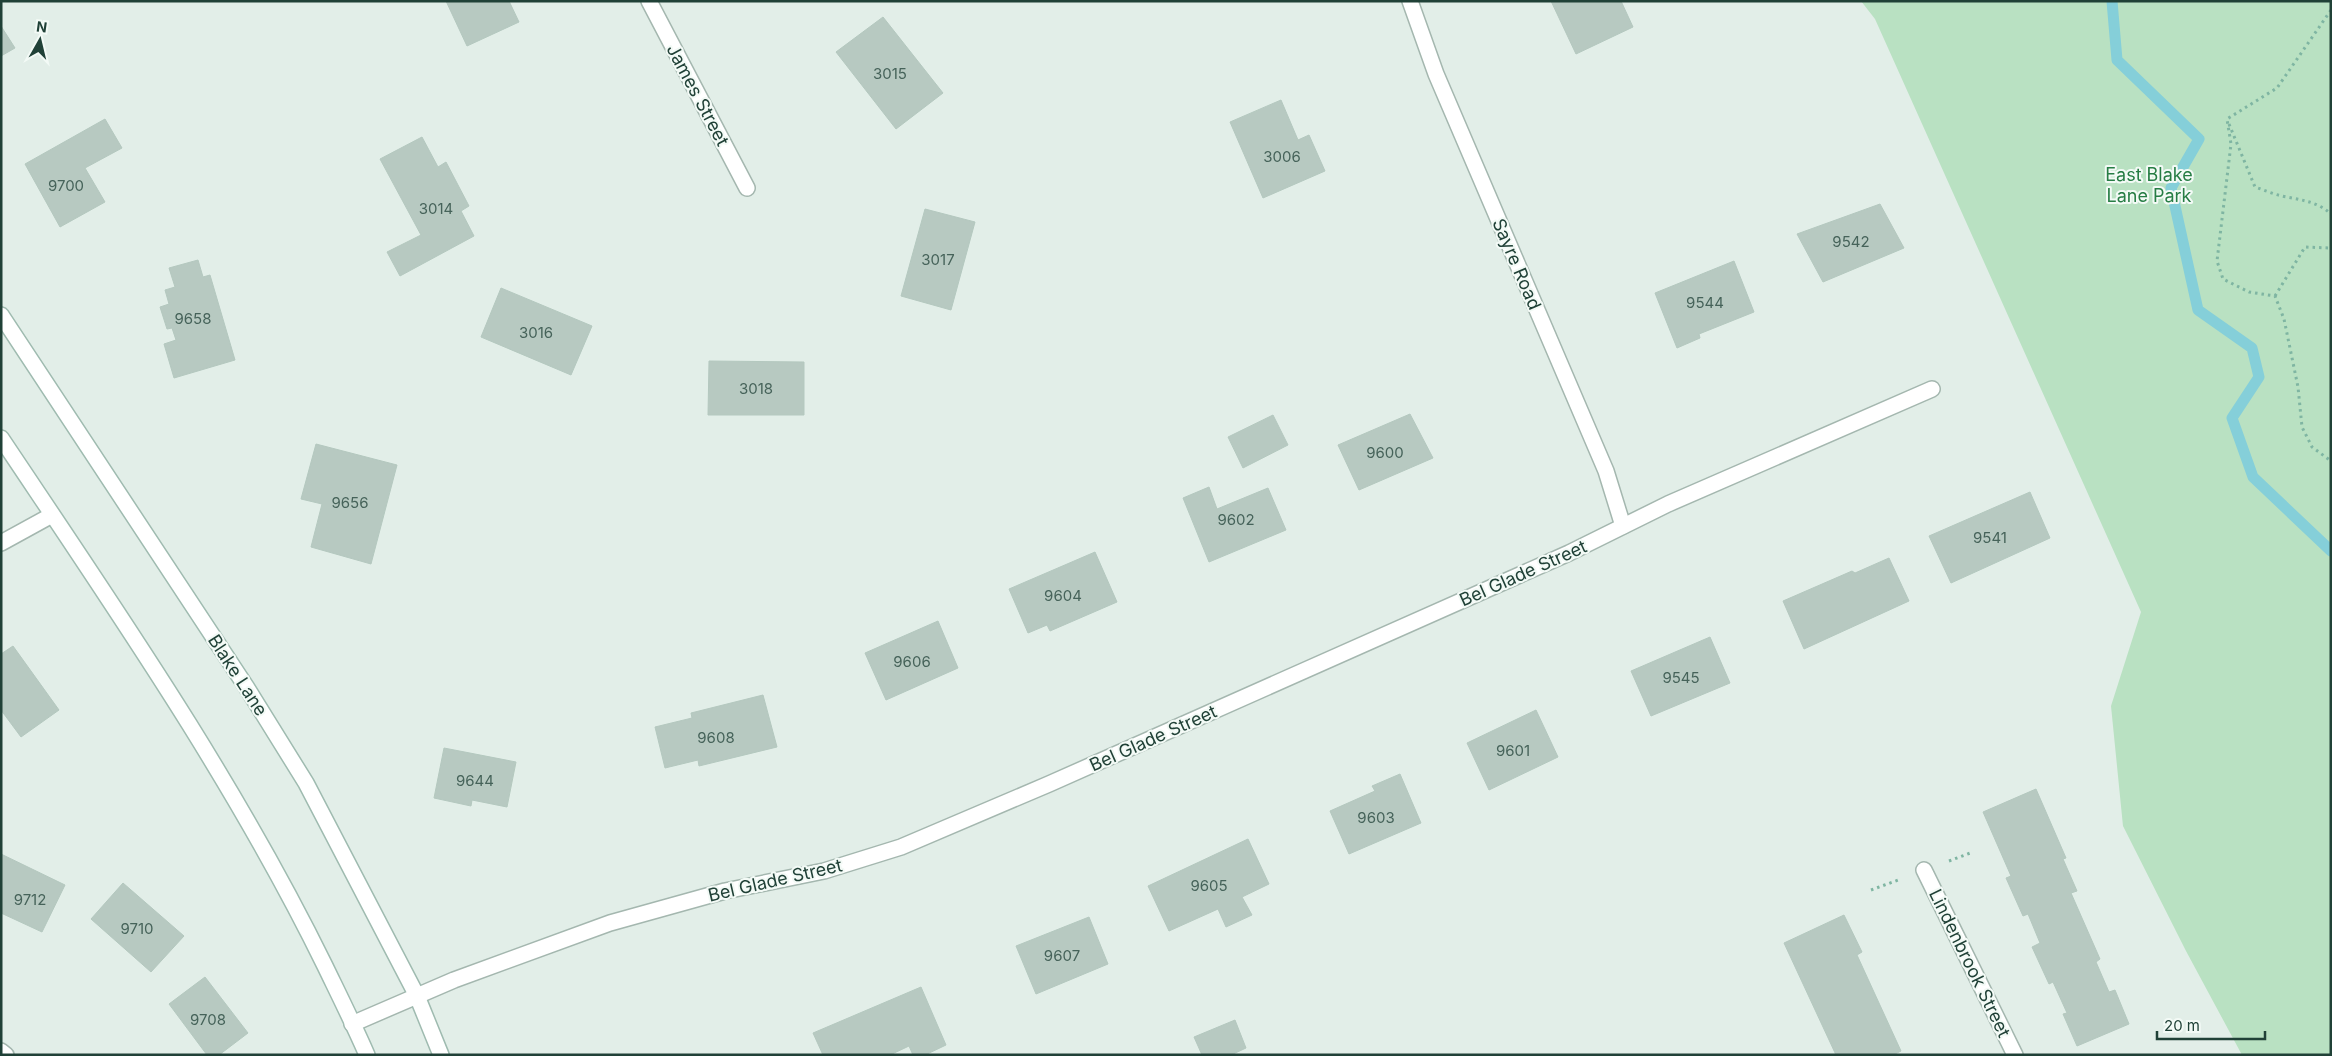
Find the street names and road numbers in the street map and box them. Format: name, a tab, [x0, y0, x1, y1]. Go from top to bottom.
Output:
street label: James Street	[662, 41, 734, 149]
street label: Sayre Road	[1488, 215, 1546, 313]
street label: Bel Glade Street	[1456, 536, 1590, 610]
street label: Blake Lane	[204, 630, 272, 720]
street label: Bel Glade Street	[1086, 701, 1220, 775]
street label: Bel Glade Street	[706, 854, 844, 906]
street label: Lindenbrook Street	[1925, 886, 2015, 1041]

